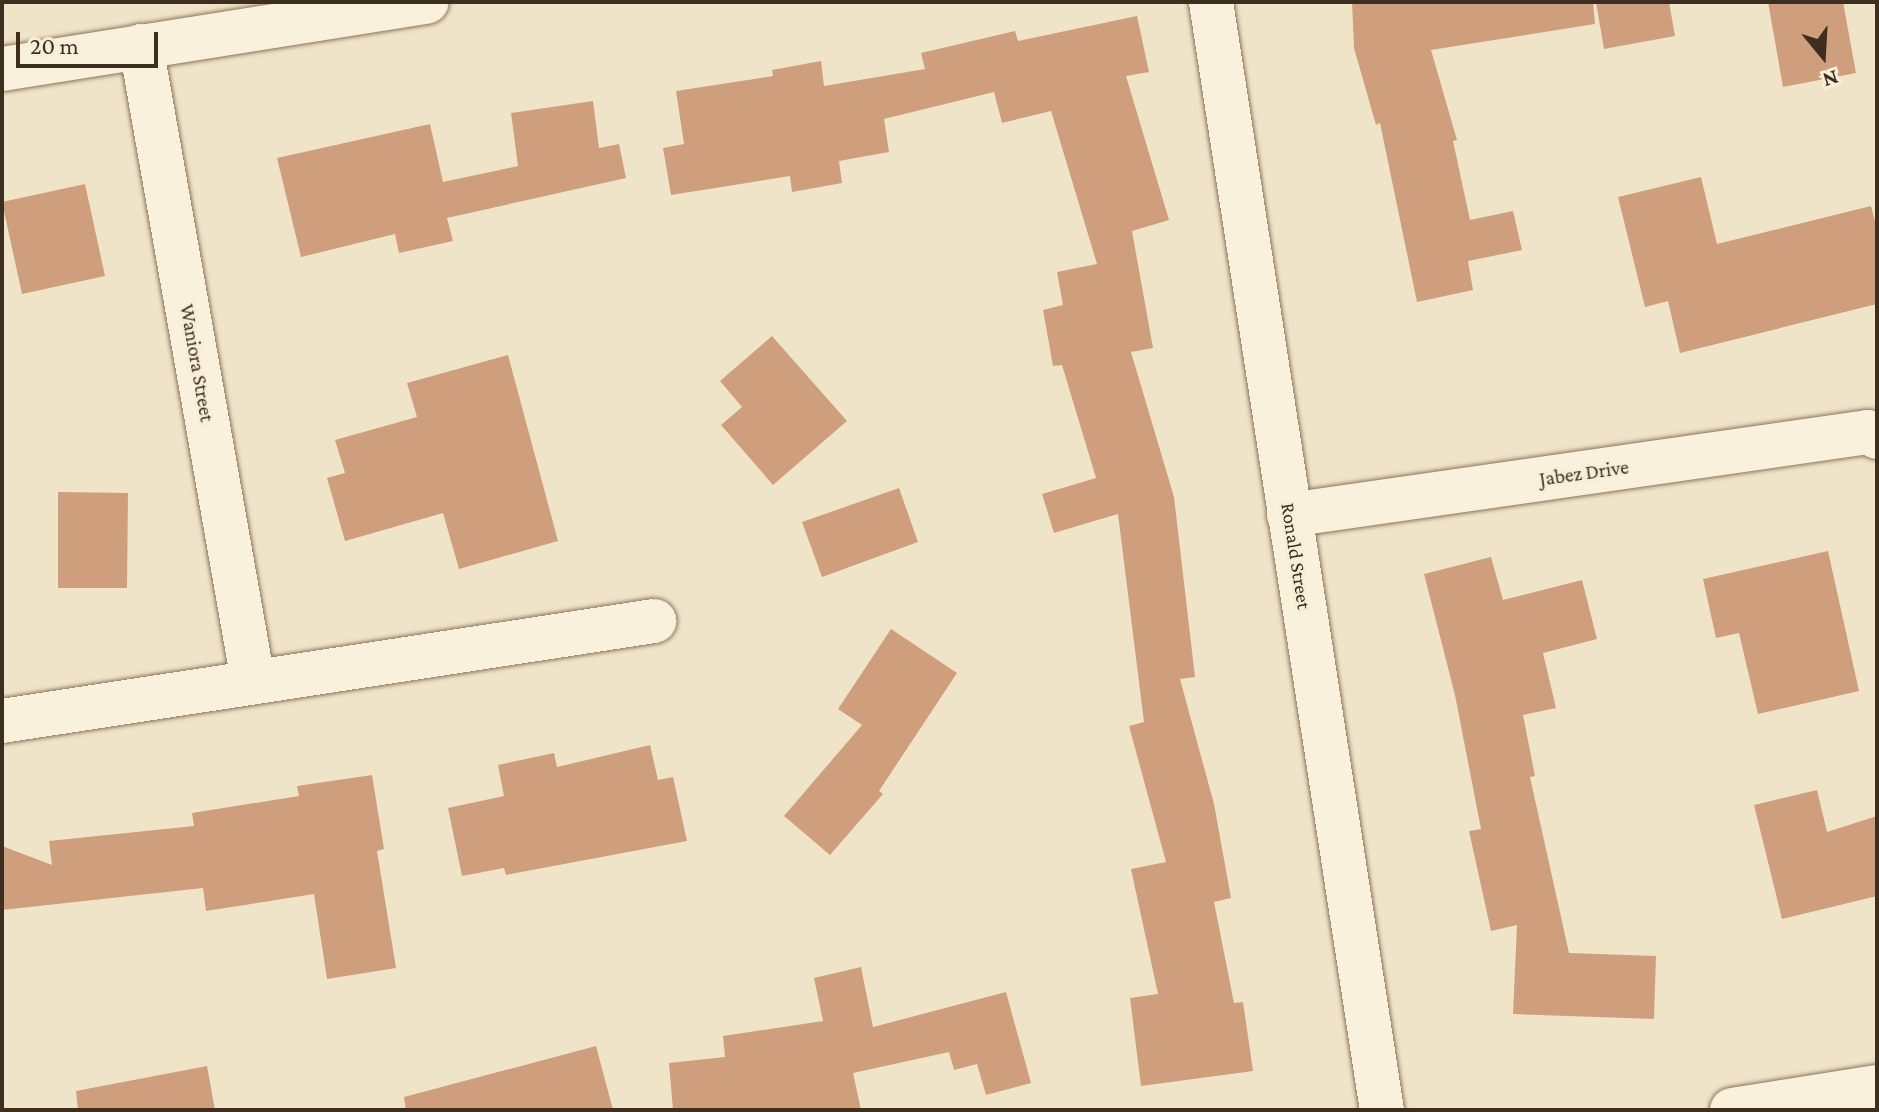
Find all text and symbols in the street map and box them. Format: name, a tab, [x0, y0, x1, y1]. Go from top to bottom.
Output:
scale bar	[20, 16, 162, 66]
north arrow	[1783, 16, 1863, 96]
text: 20 m	[30, 32, 79, 59]
text: N	[1820, 65, 1842, 94]
street label: Waniora Street	[175, 302, 219, 424]
street label: Jabez Drive	[1538, 455, 1630, 491]
street label: Ronald Street	[1276, 501, 1316, 611]

